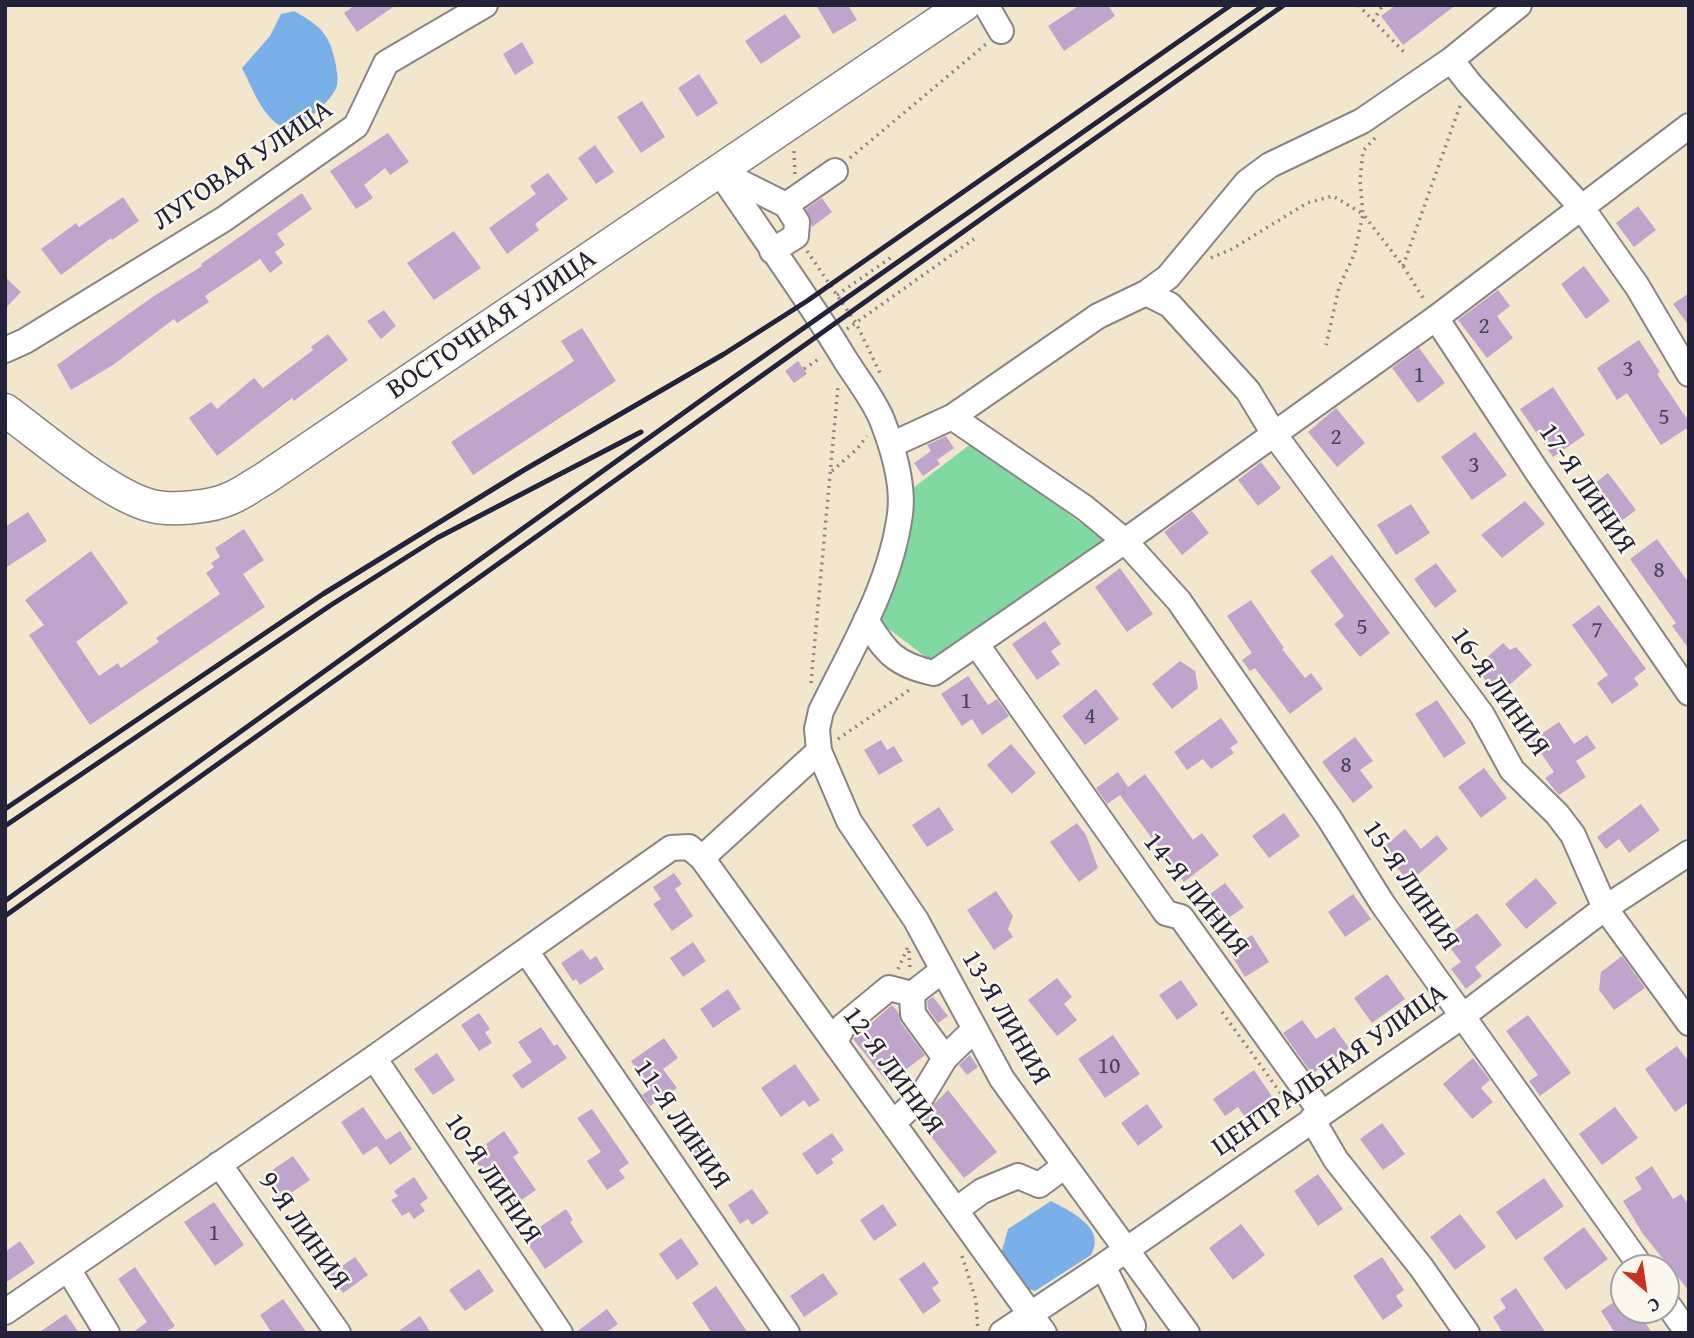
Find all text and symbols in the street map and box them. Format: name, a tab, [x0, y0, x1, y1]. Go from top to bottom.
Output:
street label: ЛУГОВАЯ УЛИЦА	[147, 93, 339, 239]
street label: ВОСТОЧНАЯ УЛИЦА	[381, 243, 603, 407]
house number: 2	[1478, 313, 1490, 341]
house number: 3	[1622, 356, 1634, 384]
house number: 1	[1413, 362, 1425, 390]
house number: 5	[1658, 404, 1670, 432]
street label: 17-Я ЛИНИЯ	[1530, 418, 1642, 560]
house number: 2	[1330, 424, 1342, 452]
house number: 3	[1468, 452, 1480, 480]
house number: 8	[1653, 557, 1665, 585]
house number: 5	[1356, 614, 1368, 642]
house number: 7	[1591, 617, 1603, 645]
street label: 16-Я ЛИНИЯ	[1442, 621, 1556, 763]
house number: 1	[960, 688, 972, 716]
house number: 4	[1084, 703, 1096, 731]
house number: 8	[1340, 752, 1352, 780]
street label: 15-Я ЛИНИЯ	[1354, 815, 1466, 957]
street label: 14-Я ЛИНИЯ	[1135, 826, 1255, 964]
street label: 13-Я ЛИНИЯ	[953, 945, 1057, 1091]
street label: ЦЕНТРАЛЬНАЯ УЛИЦА	[1206, 977, 1454, 1165]
street label: 12-Я ЛИНИЯ	[834, 1001, 950, 1141]
house number: 10	[1097, 1053, 1121, 1081]
street label: 11-Я ЛИНИЯ	[625, 1054, 737, 1196]
street label: 10-Я ЛИНИЯ	[436, 1108, 548, 1250]
street label: 9-Я ЛИНИЯ	[250, 1166, 356, 1296]
house number: 1	[208, 1220, 220, 1248]
north arrow	[1610, 1254, 1680, 1324]
text: С	[1643, 1291, 1666, 1320]

